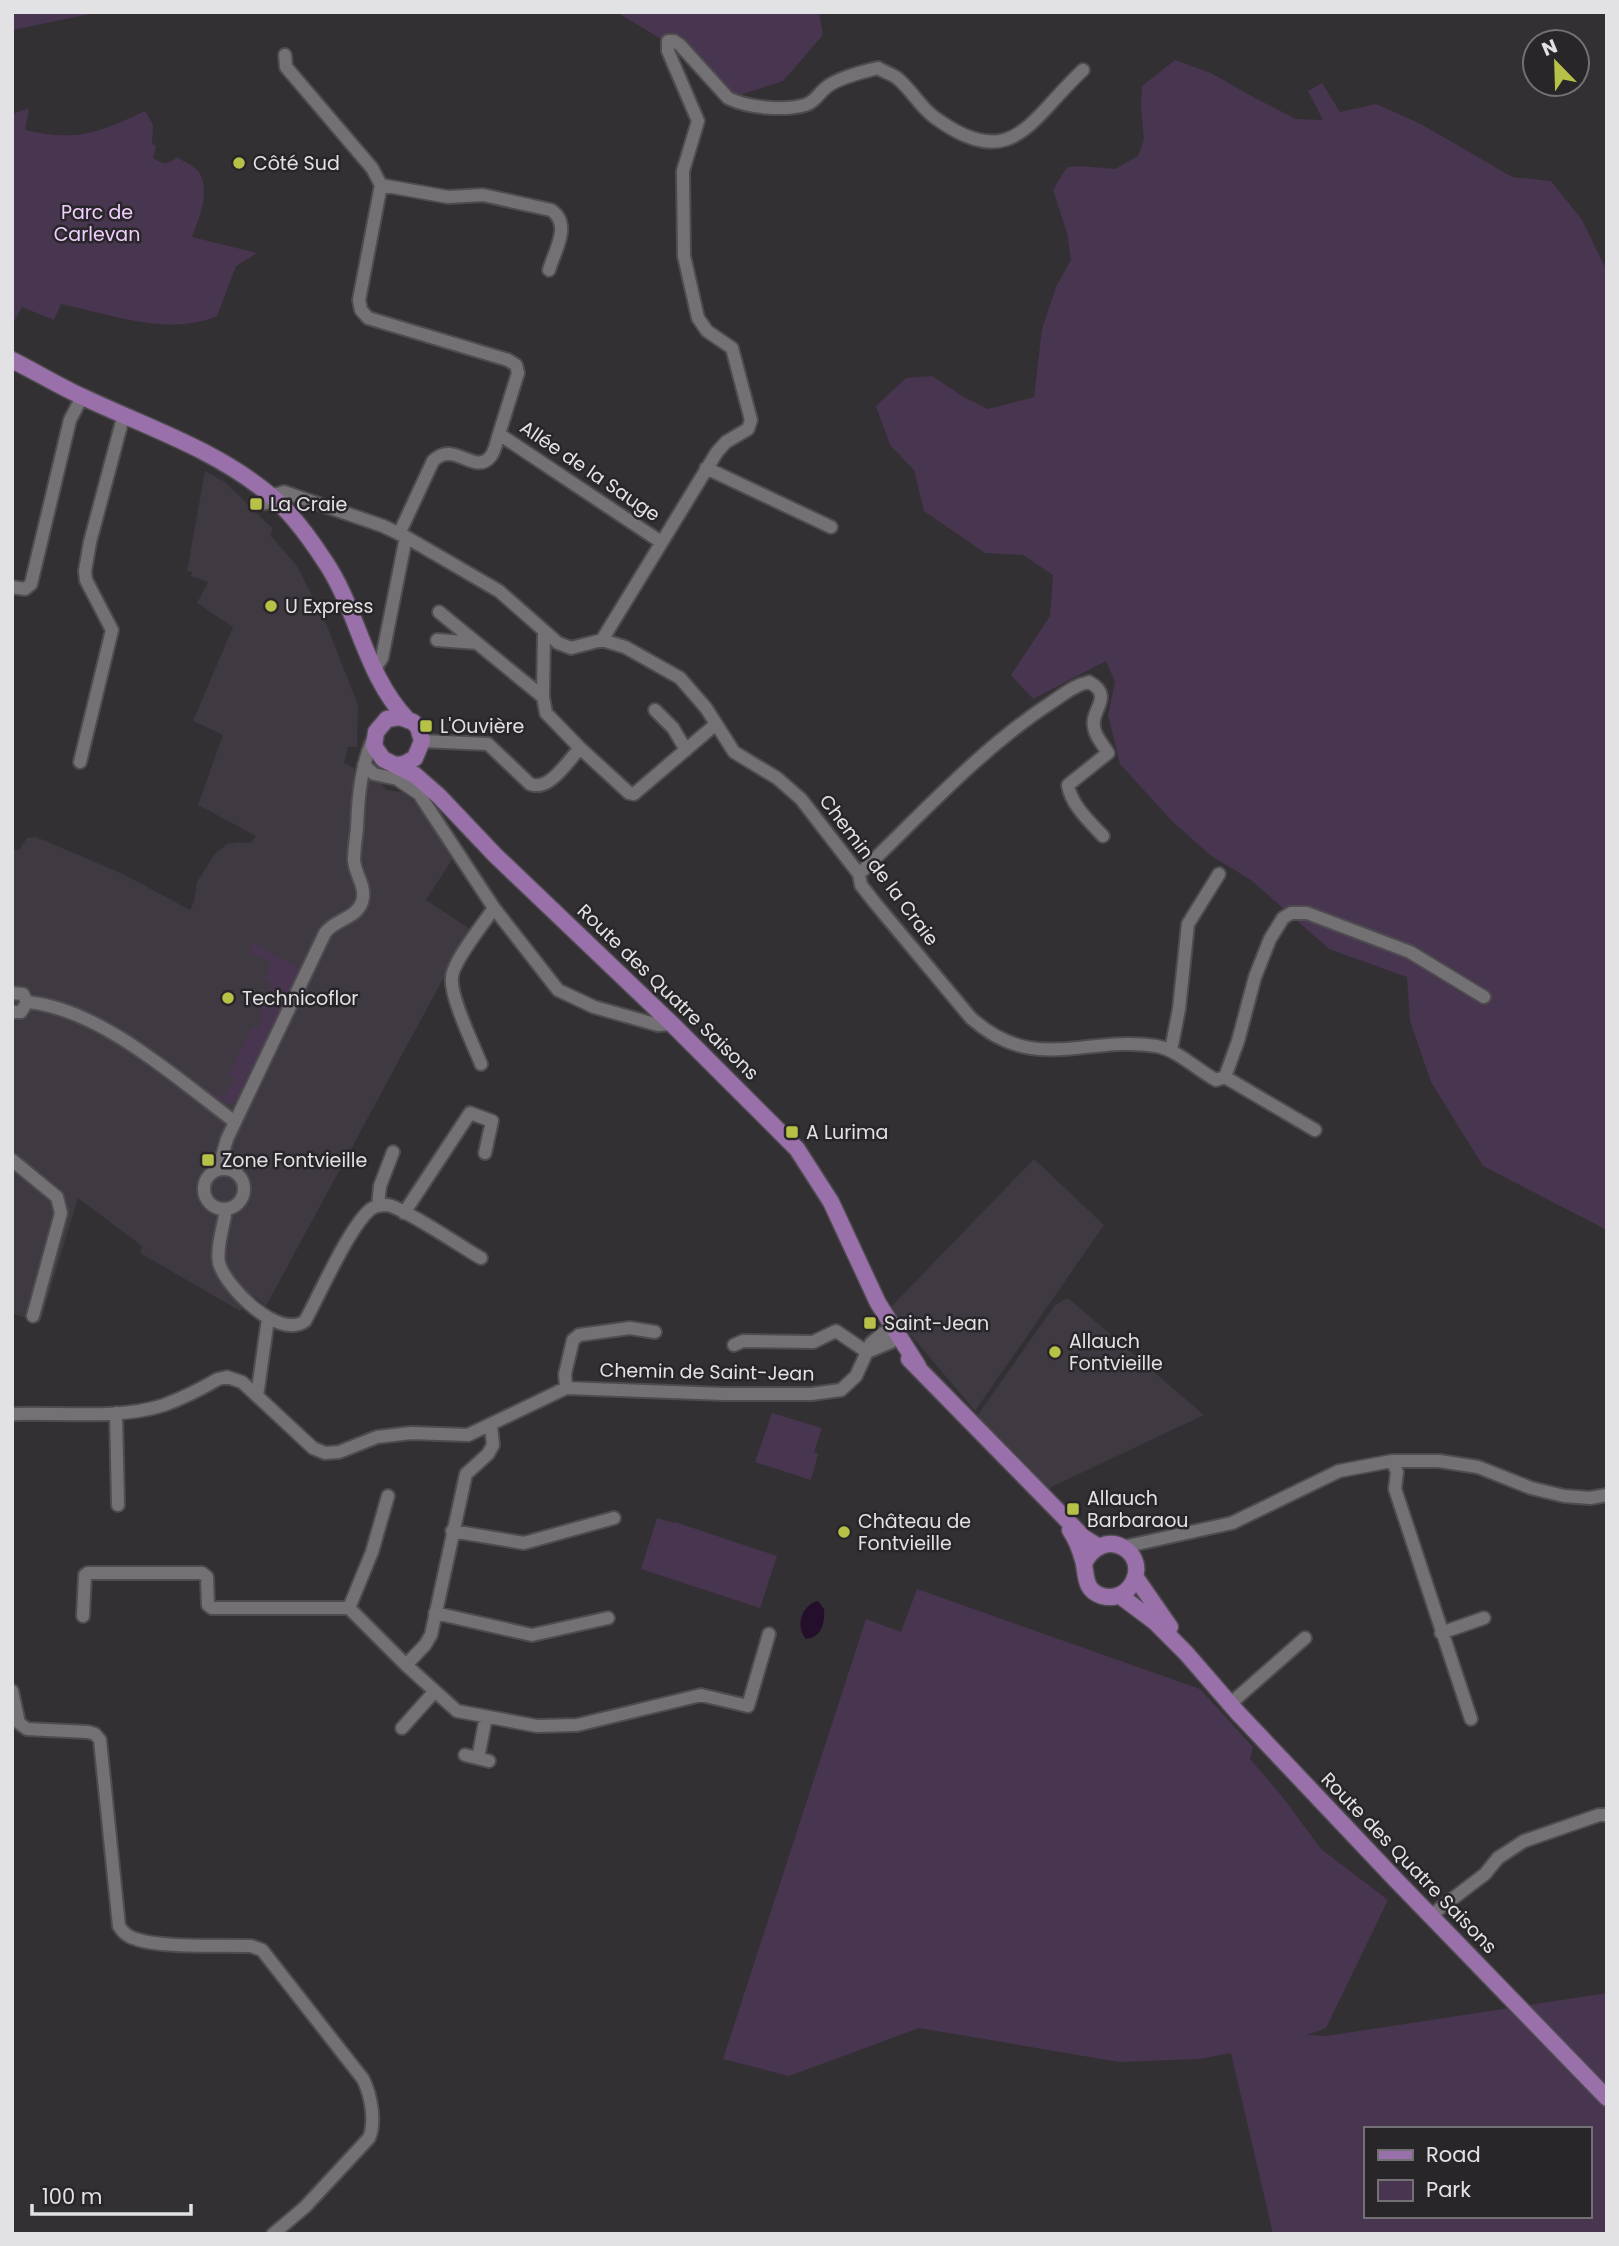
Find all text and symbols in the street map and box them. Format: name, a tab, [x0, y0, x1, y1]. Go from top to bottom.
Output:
north arrow	[1521, 28, 1591, 98]
text: N	[1538, 33, 1561, 63]
place label: Côté Sud	[253, 150, 340, 177]
marker: Côté Sud	[231, 155, 247, 171]
park label: Parc de Carlevan	[54, 199, 140, 248]
street label: Allée de la Sauge	[515, 414, 665, 528]
place label: La Craie	[270, 491, 347, 518]
marker: La Craie	[248, 496, 264, 512]
place label: U Express	[285, 593, 373, 620]
marker: U Express	[263, 598, 279, 614]
place label: L'Ouvière	[440, 713, 524, 740]
marker: L'Ouvière	[418, 718, 434, 734]
street label: Chemin de la Craie	[813, 789, 945, 951]
street label: Route des Quatre Saisons	[571, 898, 765, 1086]
place label: Technicoflor	[242, 985, 358, 1012]
marker: Technicoflor	[220, 990, 236, 1006]
place label: A Lurima	[806, 1119, 888, 1146]
marker: A Lurima	[784, 1124, 800, 1140]
place label: Zone Fontvieille	[222, 1147, 367, 1174]
marker: Zone Fontvieille	[200, 1152, 216, 1168]
place label: Saint-Jean	[884, 1310, 989, 1337]
marker: Saint-Jean	[862, 1315, 878, 1331]
place label: Allauch Fontvieille	[1069, 1328, 1163, 1377]
marker: Allauch Fontvieille	[1047, 1344, 1063, 1360]
street label: Chemin de Saint-Jean	[599, 1357, 815, 1387]
place label: Allauch Barbaraou	[1087, 1485, 1189, 1534]
marker: Allauch Barbaraou	[1065, 1501, 1081, 1517]
place label: Château de Fontvieille	[858, 1508, 971, 1557]
marker: Château de Fontvieille	[836, 1524, 852, 1540]
street label: Route des Quatre Saisons	[1315, 1766, 1503, 1960]
legend	[1364, 2127, 1591, 2218]
text: Road	[1426, 2140, 1481, 2169]
scale bar	[32, 2172, 191, 2216]
text: Park	[1426, 2175, 1471, 2204]
text: 100 m	[42, 2182, 102, 2211]

